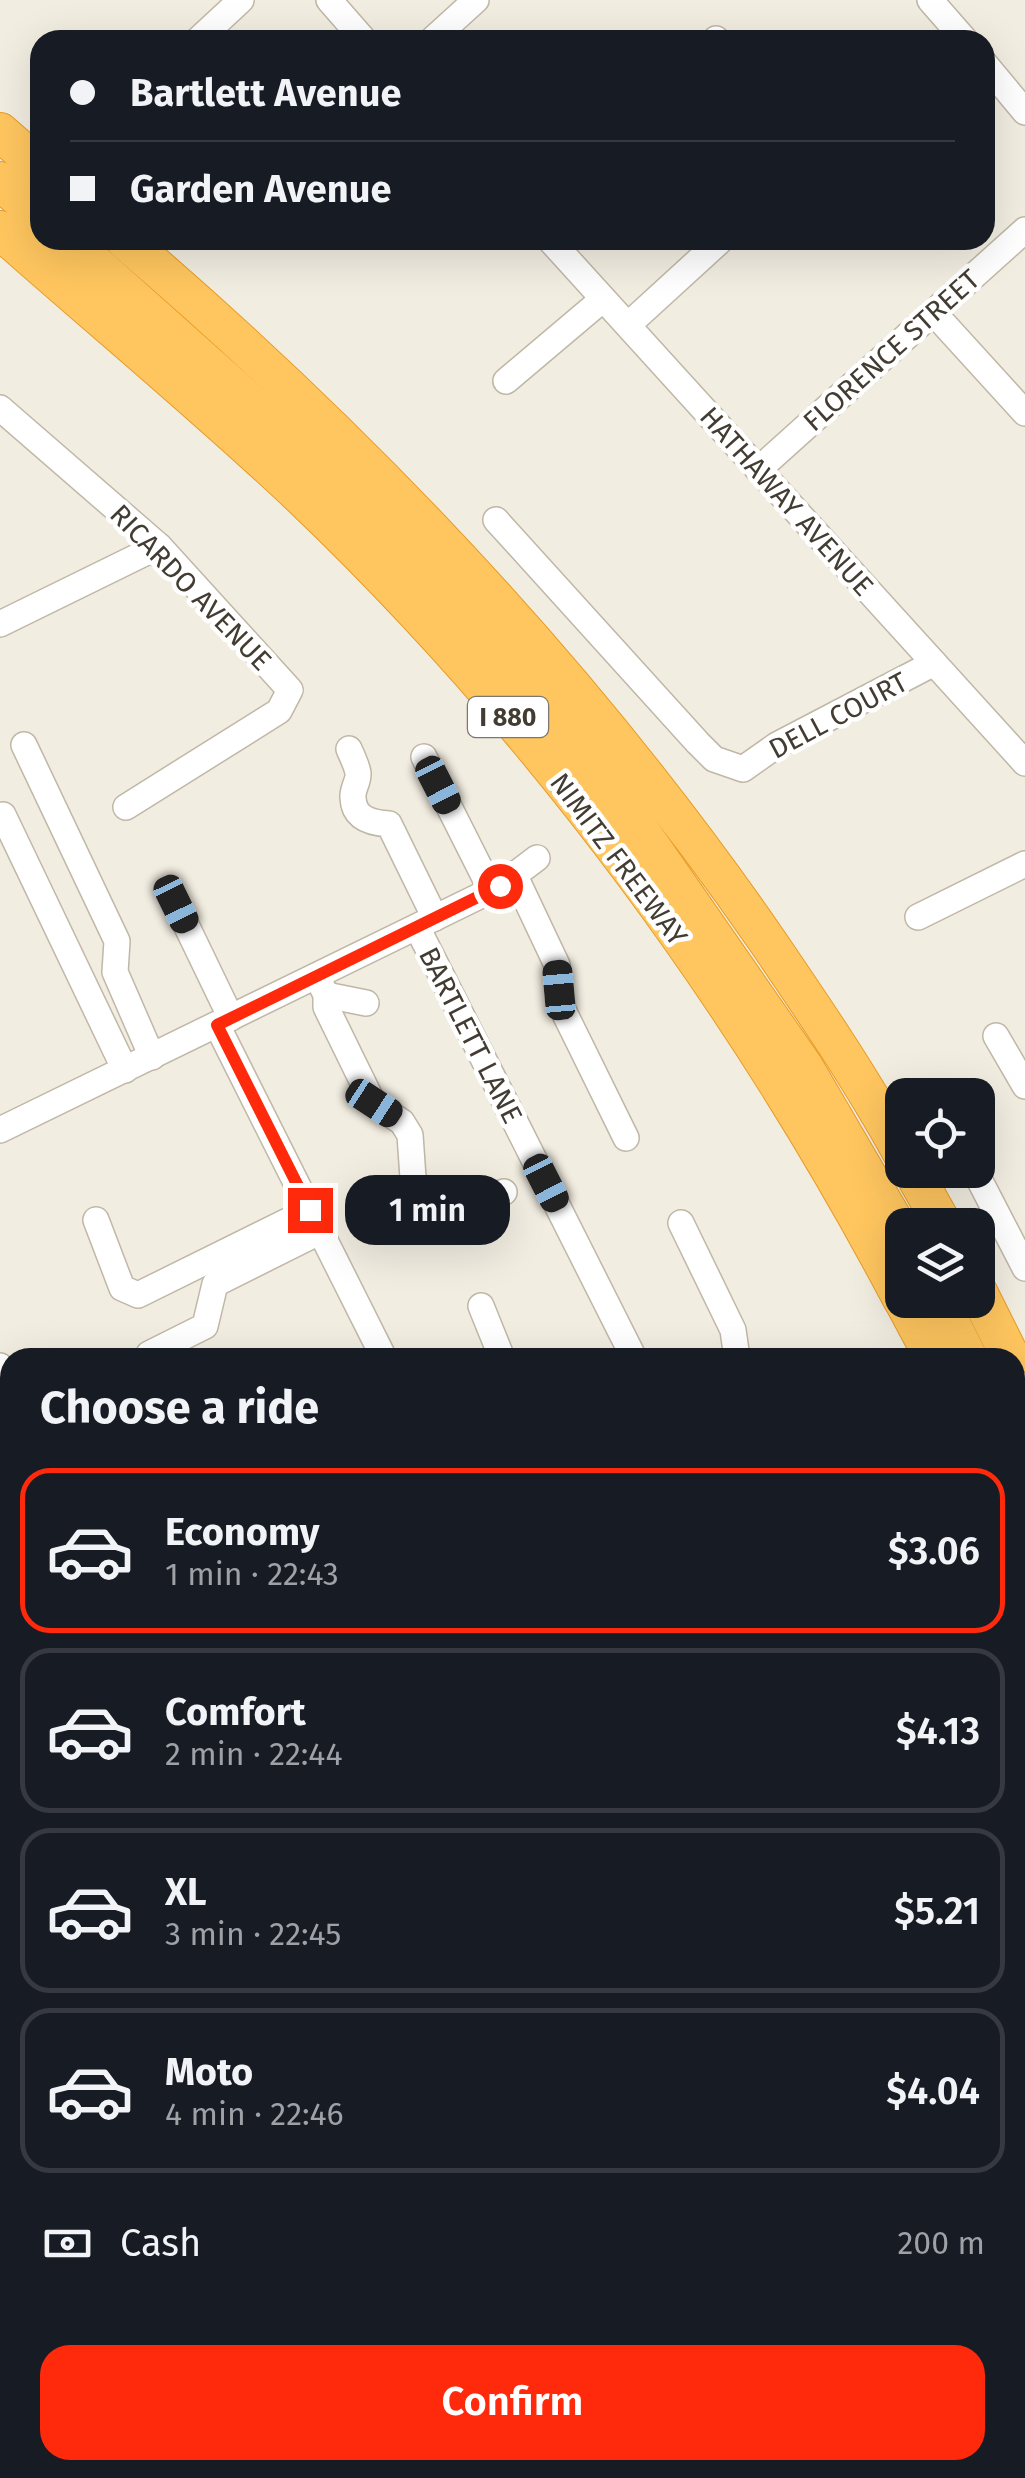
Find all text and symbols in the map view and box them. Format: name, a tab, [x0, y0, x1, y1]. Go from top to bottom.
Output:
text: Bartlett Avenue	[130, 70, 401, 116]
text: Garden Avenue	[130, 166, 391, 212]
street label: FLORENCE STREET	[797, 262, 987, 438]
street label: HATHAWAY AVENUE	[693, 400, 880, 603]
street label: RICARDO AVENUE	[103, 498, 278, 677]
street label: DELL COURT	[763, 665, 914, 766]
road number: I 880	[468, 697, 548, 737]
car	[411, 751, 465, 819]
street label: NIMITZ FREEWAY	[543, 767, 694, 952]
route start	[478, 864, 523, 909]
car	[149, 870, 203, 938]
street label: BARTLETT LANE	[412, 942, 529, 1129]
car	[541, 959, 577, 1021]
car	[341, 1074, 407, 1132]
map controls	[885, 1078, 995, 1318]
button: locate	[885, 1078, 995, 1188]
car	[519, 1149, 573, 1217]
callout: 1 min	[345, 1175, 510, 1245]
route end	[288, 1188, 333, 1233]
text: 1 min	[389, 1191, 466, 1229]
button: layers	[885, 1208, 995, 1318]
text: Choose a ride	[40, 1381, 319, 1435]
icon: car	[45, 1506, 135, 1596]
text: Economy	[165, 1509, 320, 1555]
text: $3.06	[888, 1528, 980, 1574]
text: 1 min · 22:43	[165, 1555, 339, 1593]
icon: car	[45, 1686, 135, 1776]
text: Comfort	[165, 1689, 306, 1735]
text: $4.13	[896, 1708, 980, 1754]
text: 2 min · 22:44	[165, 1735, 342, 1773]
icon: car	[45, 1866, 135, 1956]
text: XL	[165, 1869, 207, 1915]
text: $5.21	[894, 1888, 980, 1934]
text: 3 min · 22:45	[165, 1915, 341, 1953]
icon: car	[45, 2046, 135, 2136]
text: Moto	[165, 2049, 253, 2095]
text: $4.04	[886, 2068, 980, 2114]
text: 4 min · 22:46	[165, 2095, 344, 2133]
icon: cash	[40, 2216, 95, 2271]
text: Cash	[120, 2220, 201, 2266]
text: 200 m	[898, 2224, 985, 2262]
button: Confirm	[40, 2345, 985, 2460]

